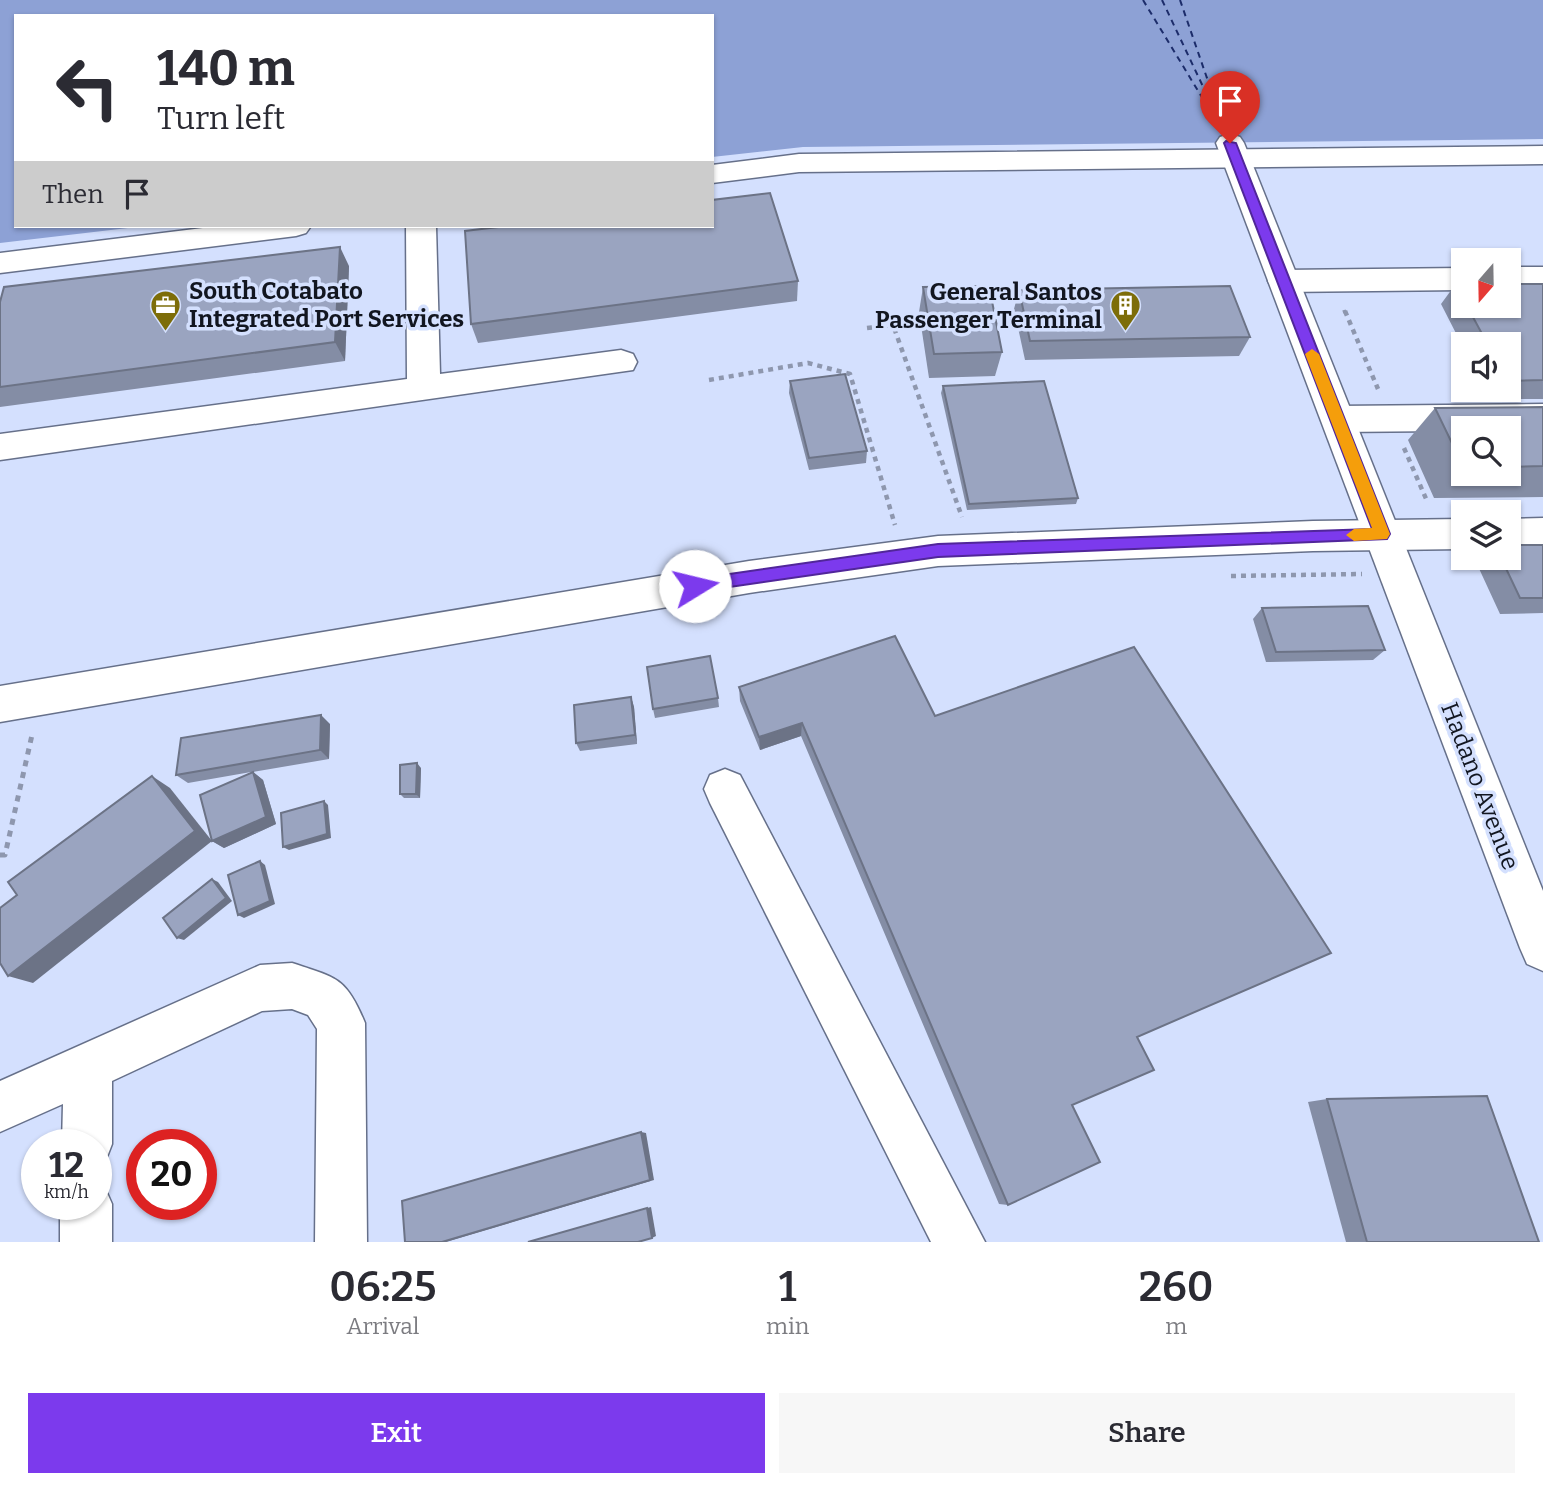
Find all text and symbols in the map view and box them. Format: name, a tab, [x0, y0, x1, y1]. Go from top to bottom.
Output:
text: 140 m	[157, 39, 295, 98]
icon: left	[42, 42, 133, 133]
pin	[1200, 71, 1260, 143]
icon: arrive	[1211, 82, 1249, 120]
text: Turn left	[157, 99, 285, 137]
icon: arrive	[118, 175, 156, 213]
text: Then	[42, 179, 104, 210]
north arrow	[1451, 248, 1521, 318]
map controls	[1451, 248, 1521, 570]
place label: South Cotabato Integrated Port Services	[189, 277, 464, 333]
place label: General Santos Passenger Terminal	[875, 278, 1103, 334]
office icon: South Cotabato Integrated Port Services	[149, 288, 183, 332]
building icon: General Santos Passenger Terminal	[1108, 289, 1142, 333]
button: sound	[1451, 332, 1521, 402]
button: search	[1451, 416, 1521, 486]
button: layers	[1451, 500, 1521, 570]
position arrow	[658, 549, 732, 623]
street label: Hadano Avenue	[1435, 698, 1525, 874]
speed limit sign: 20	[126, 1129, 217, 1220]
text: 12	[49, 1144, 84, 1186]
text: km/h	[44, 1181, 89, 1203]
text: 06:25	[329, 1262, 437, 1312]
text: 1	[779, 1262, 797, 1312]
text: 260	[1139, 1262, 1214, 1312]
text: Arrival	[347, 1312, 419, 1340]
text: min	[766, 1312, 809, 1340]
text: m	[1165, 1312, 1187, 1340]
button: Exit	[28, 1393, 765, 1473]
button: Share	[779, 1393, 1515, 1473]

